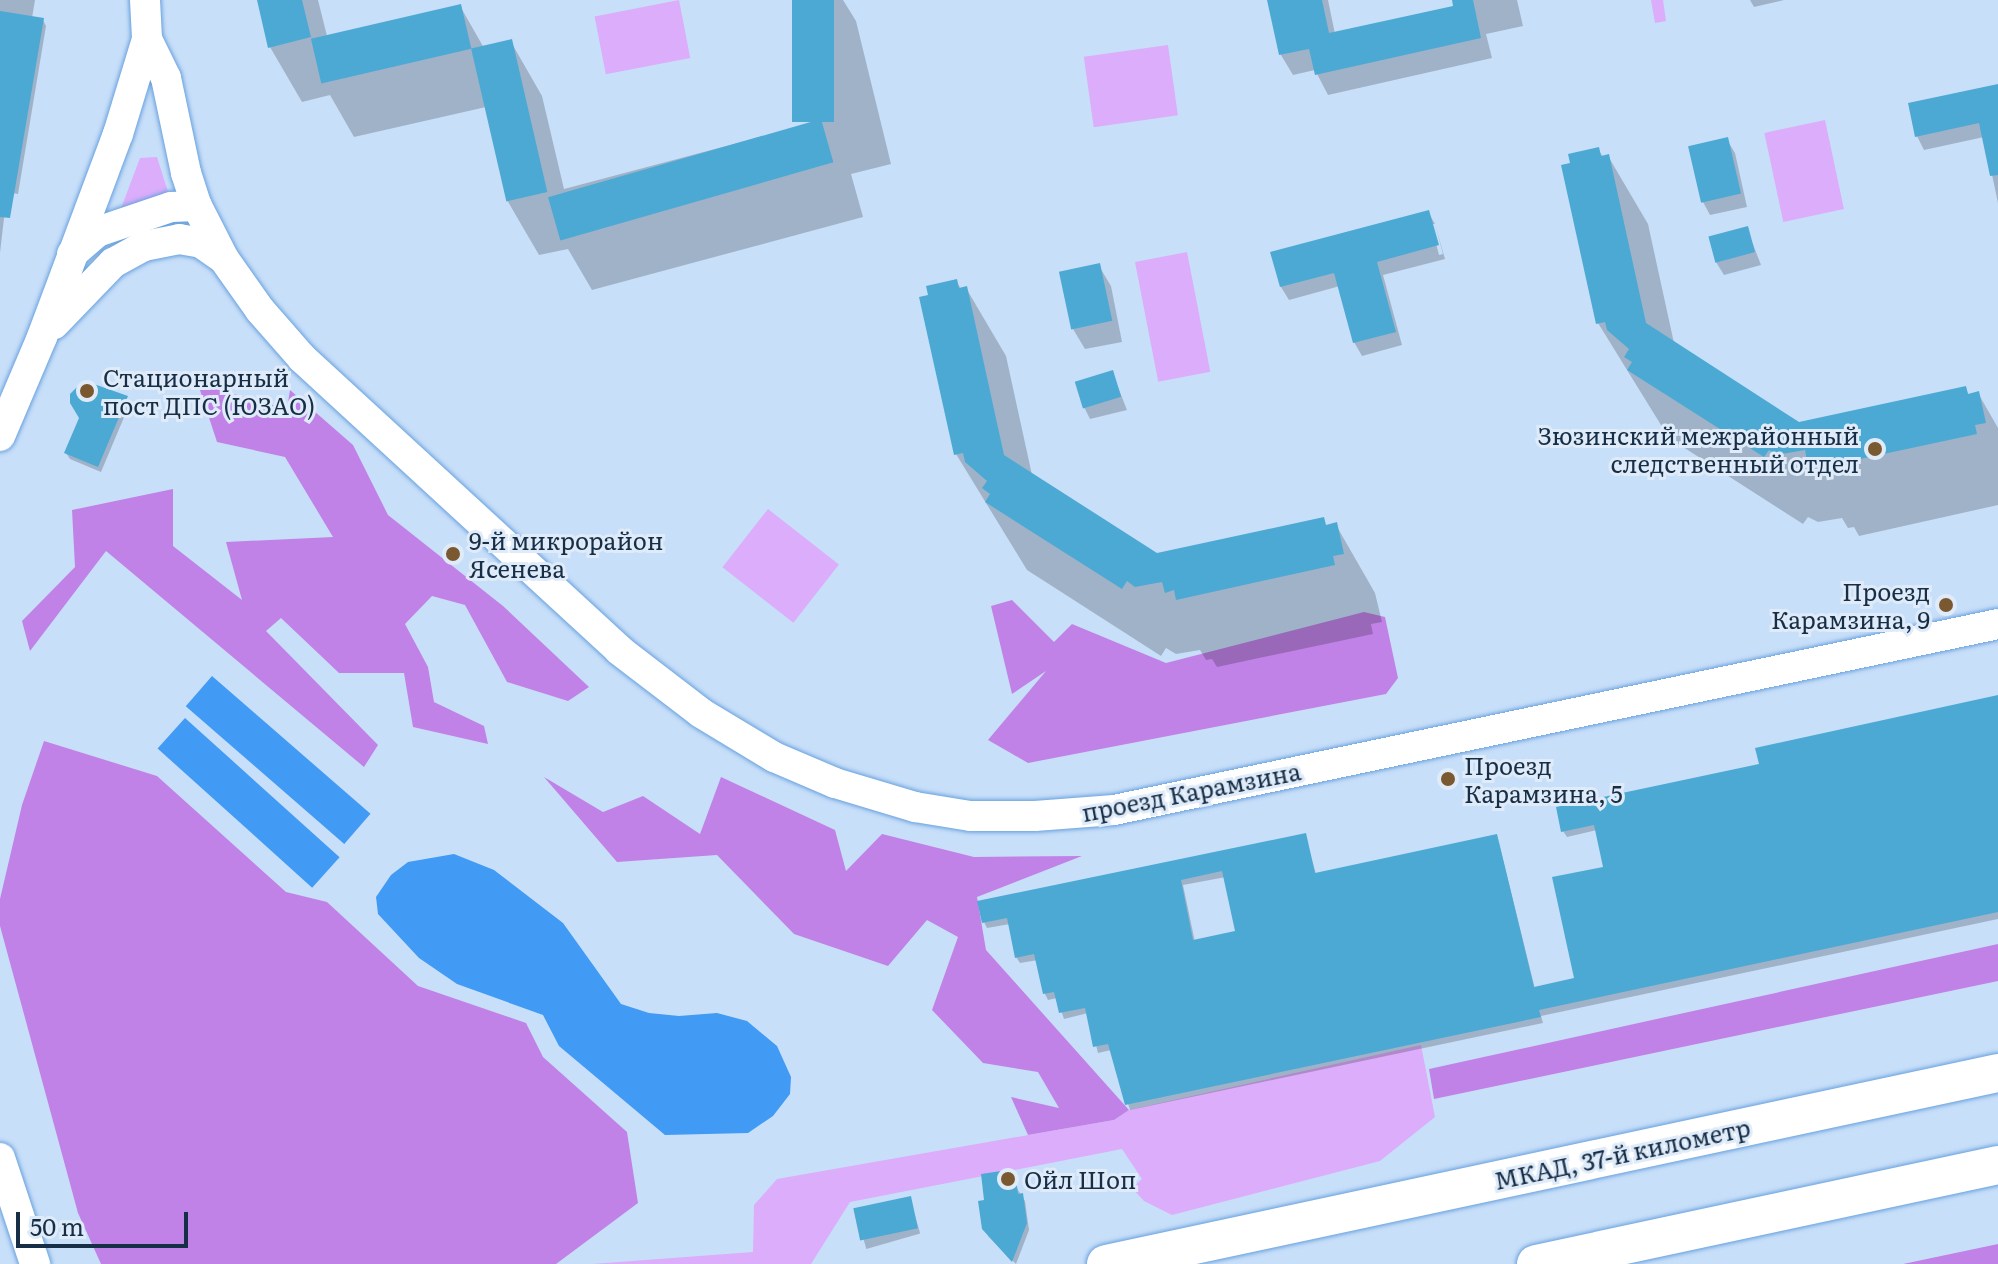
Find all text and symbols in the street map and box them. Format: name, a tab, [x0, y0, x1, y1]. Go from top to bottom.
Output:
place label: Стационарный пост ДПС (ЮЗАО)	[103, 363, 315, 419]
marker: Стационарный пост ДПС (ЮЗАО)	[78, 382, 96, 400]
place label: Зюзинский межрайонный следственный отдел	[1538, 421, 1859, 477]
marker: Зюзинский межрайонный следственный отдел	[1866, 440, 1884, 458]
place label: 9-й микрорайон Ясенева	[469, 526, 663, 582]
marker: 9-й микрорайон Ясенева	[444, 545, 462, 563]
place label: Проезд Карамзина, 9	[1771, 577, 1930, 633]
marker: Проезд Карамзина, 9	[1937, 596, 1955, 614]
place label: Проезд Карамзина, 5	[1464, 751, 1623, 807]
street label: проезд Карамзина	[1079, 756, 1303, 826]
marker: Проезд Карамзина, 5	[1439, 770, 1457, 788]
street label: МКАД, 37-й километр	[1491, 1112, 1753, 1194]
place label: Ойл Шоп	[1024, 1165, 1136, 1193]
marker: Ойл Шоп	[999, 1170, 1017, 1188]
scale bar	[20, 1196, 192, 1246]
text: 50 m	[30, 1208, 84, 1243]

